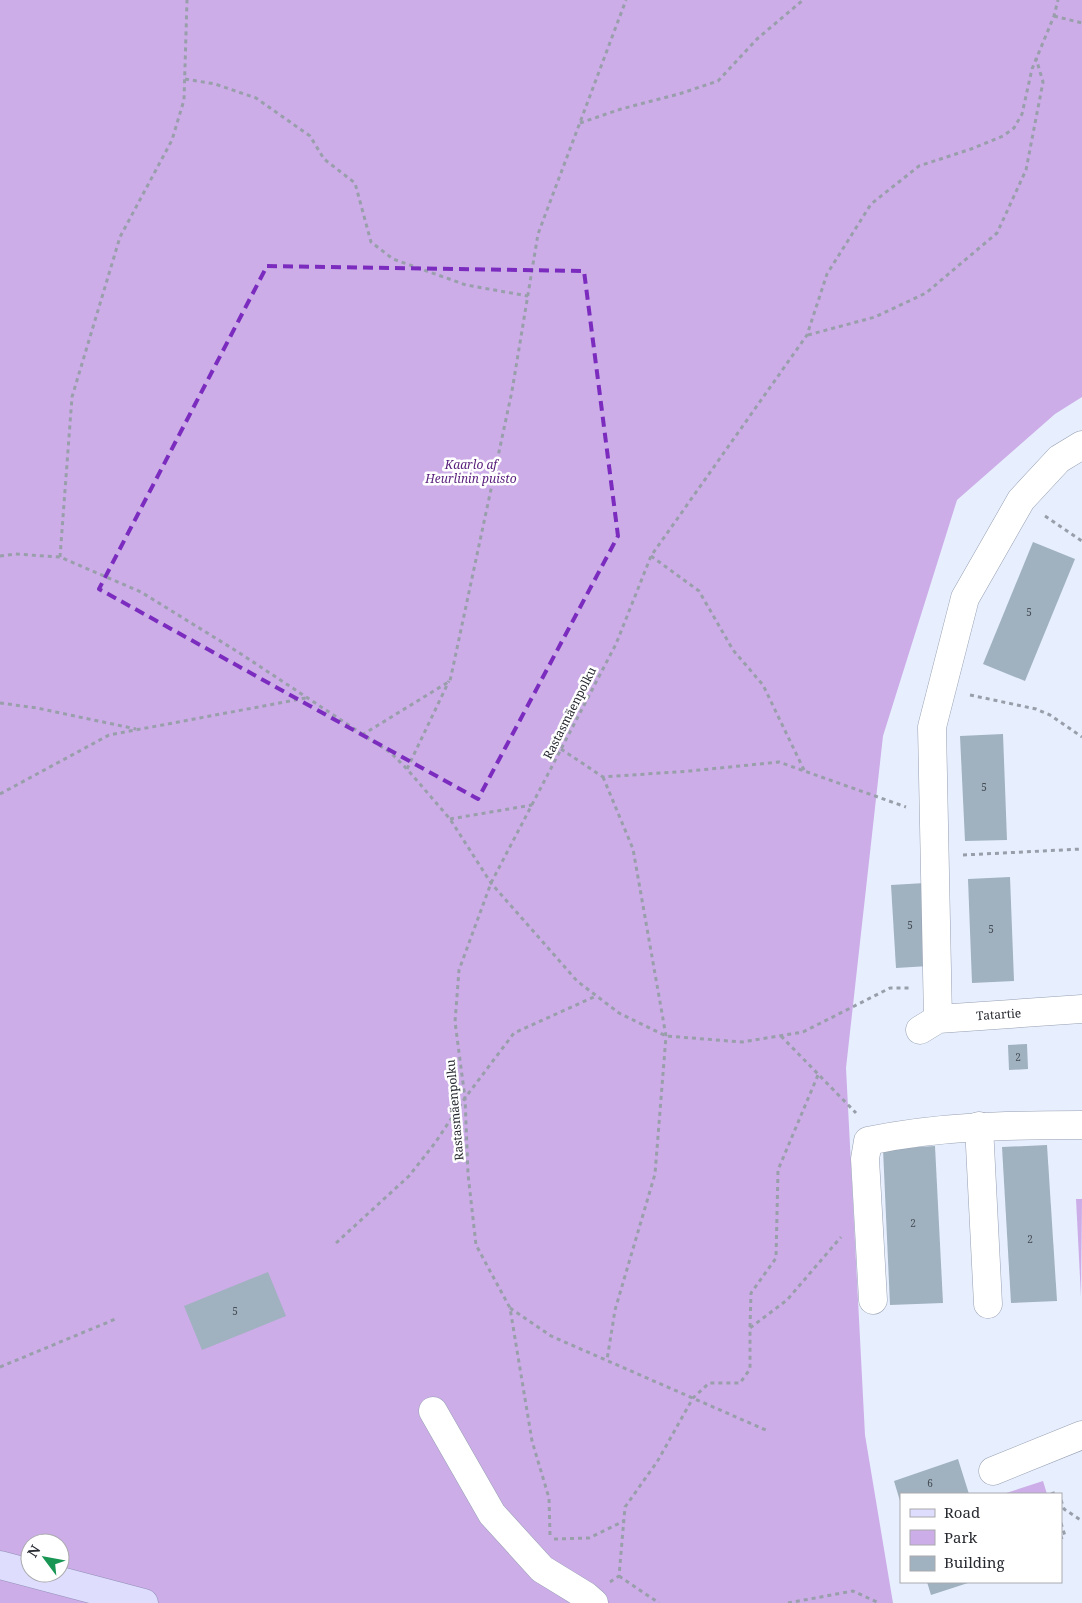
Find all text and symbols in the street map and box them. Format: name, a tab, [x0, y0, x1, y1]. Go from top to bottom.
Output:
park label: Kaarlo af Heurlinin puisto	[424, 456, 517, 487]
house number: 5	[1026, 605, 1032, 619]
street label: Rastasmäenpolku	[539, 663, 600, 762]
house number: 5	[981, 780, 987, 794]
house number: 5	[907, 918, 913, 932]
house number: 5	[988, 922, 994, 936]
street label: Tatartie	[976, 1004, 1022, 1024]
house number: 2	[1015, 1050, 1021, 1064]
street label: Rastasmäenpolku	[442, 1058, 467, 1161]
house number: 2	[910, 1216, 916, 1230]
house number: 2	[1027, 1232, 1033, 1246]
house number: 5	[232, 1304, 238, 1318]
house number: 6	[927, 1476, 933, 1490]
legend	[900, 1493, 1062, 1583]
text: Road	[944, 1502, 980, 1522]
text: Park	[944, 1527, 978, 1547]
north arrow	[20, 1533, 70, 1583]
text: N	[23, 1541, 45, 1561]
text: Building	[944, 1552, 1005, 1572]

